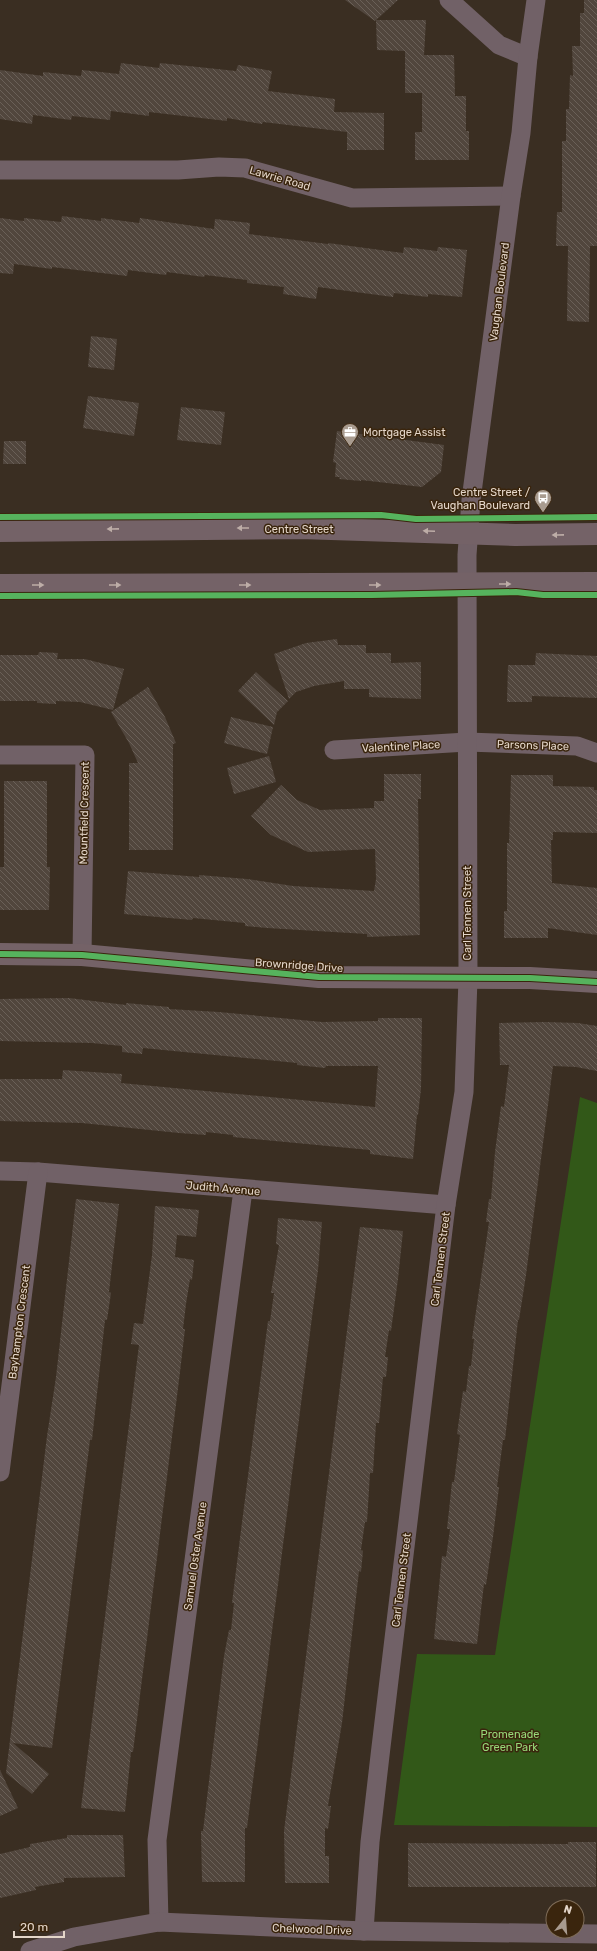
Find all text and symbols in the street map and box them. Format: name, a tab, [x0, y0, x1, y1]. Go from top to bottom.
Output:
street label: Lawrie Road	[248, 164, 312, 193]
street label: Vaughan Boulevard	[487, 242, 512, 342]
office icon: Mortgage Assist	[340, 422, 360, 447]
place label: Mortgage Assist	[363, 426, 446, 439]
place label: Centre Street / Vaughan Boulevard	[431, 486, 531, 512]
bus stop icon: Centre Street / Vaughan Boulevard	[533, 488, 553, 513]
street label: Centre Street	[264, 523, 334, 536]
one-way arrow	[236, 525, 249, 531]
one-way arrow	[106, 526, 119, 532]
one-way arrow	[423, 528, 435, 535]
one-way arrow	[551, 532, 564, 538]
one-way arrow	[499, 581, 512, 587]
one-way arrow	[32, 582, 45, 588]
one-way arrow	[109, 582, 122, 588]
one-way arrow	[239, 582, 252, 588]
one-way arrow	[369, 582, 382, 588]
street label: Valentine Place	[361, 738, 441, 755]
street label: Parsons Place	[497, 738, 569, 753]
street label: Mountfield Crescent	[77, 761, 92, 865]
street label: Carl Tennen Street	[461, 865, 474, 960]
street label: Brownridge Drive	[254, 956, 343, 975]
street label: Judith Avenue	[185, 1179, 261, 1198]
street label: Carl Tennen Street	[428, 1211, 453, 1307]
street label: Bayhampton Crescent	[6, 1264, 33, 1380]
street label: Samuel Oster Avenue	[181, 1501, 210, 1611]
street label: Carl Tennen Street	[389, 1532, 414, 1628]
park label: Promenade Green Park	[481, 1728, 539, 1754]
north arrow	[545, 1899, 585, 1939]
text: N	[562, 1903, 574, 1917]
scale bar	[14, 1913, 64, 1939]
text: 20 m	[20, 1920, 48, 1934]
street label: Chelwood Drive	[272, 1922, 352, 1937]

